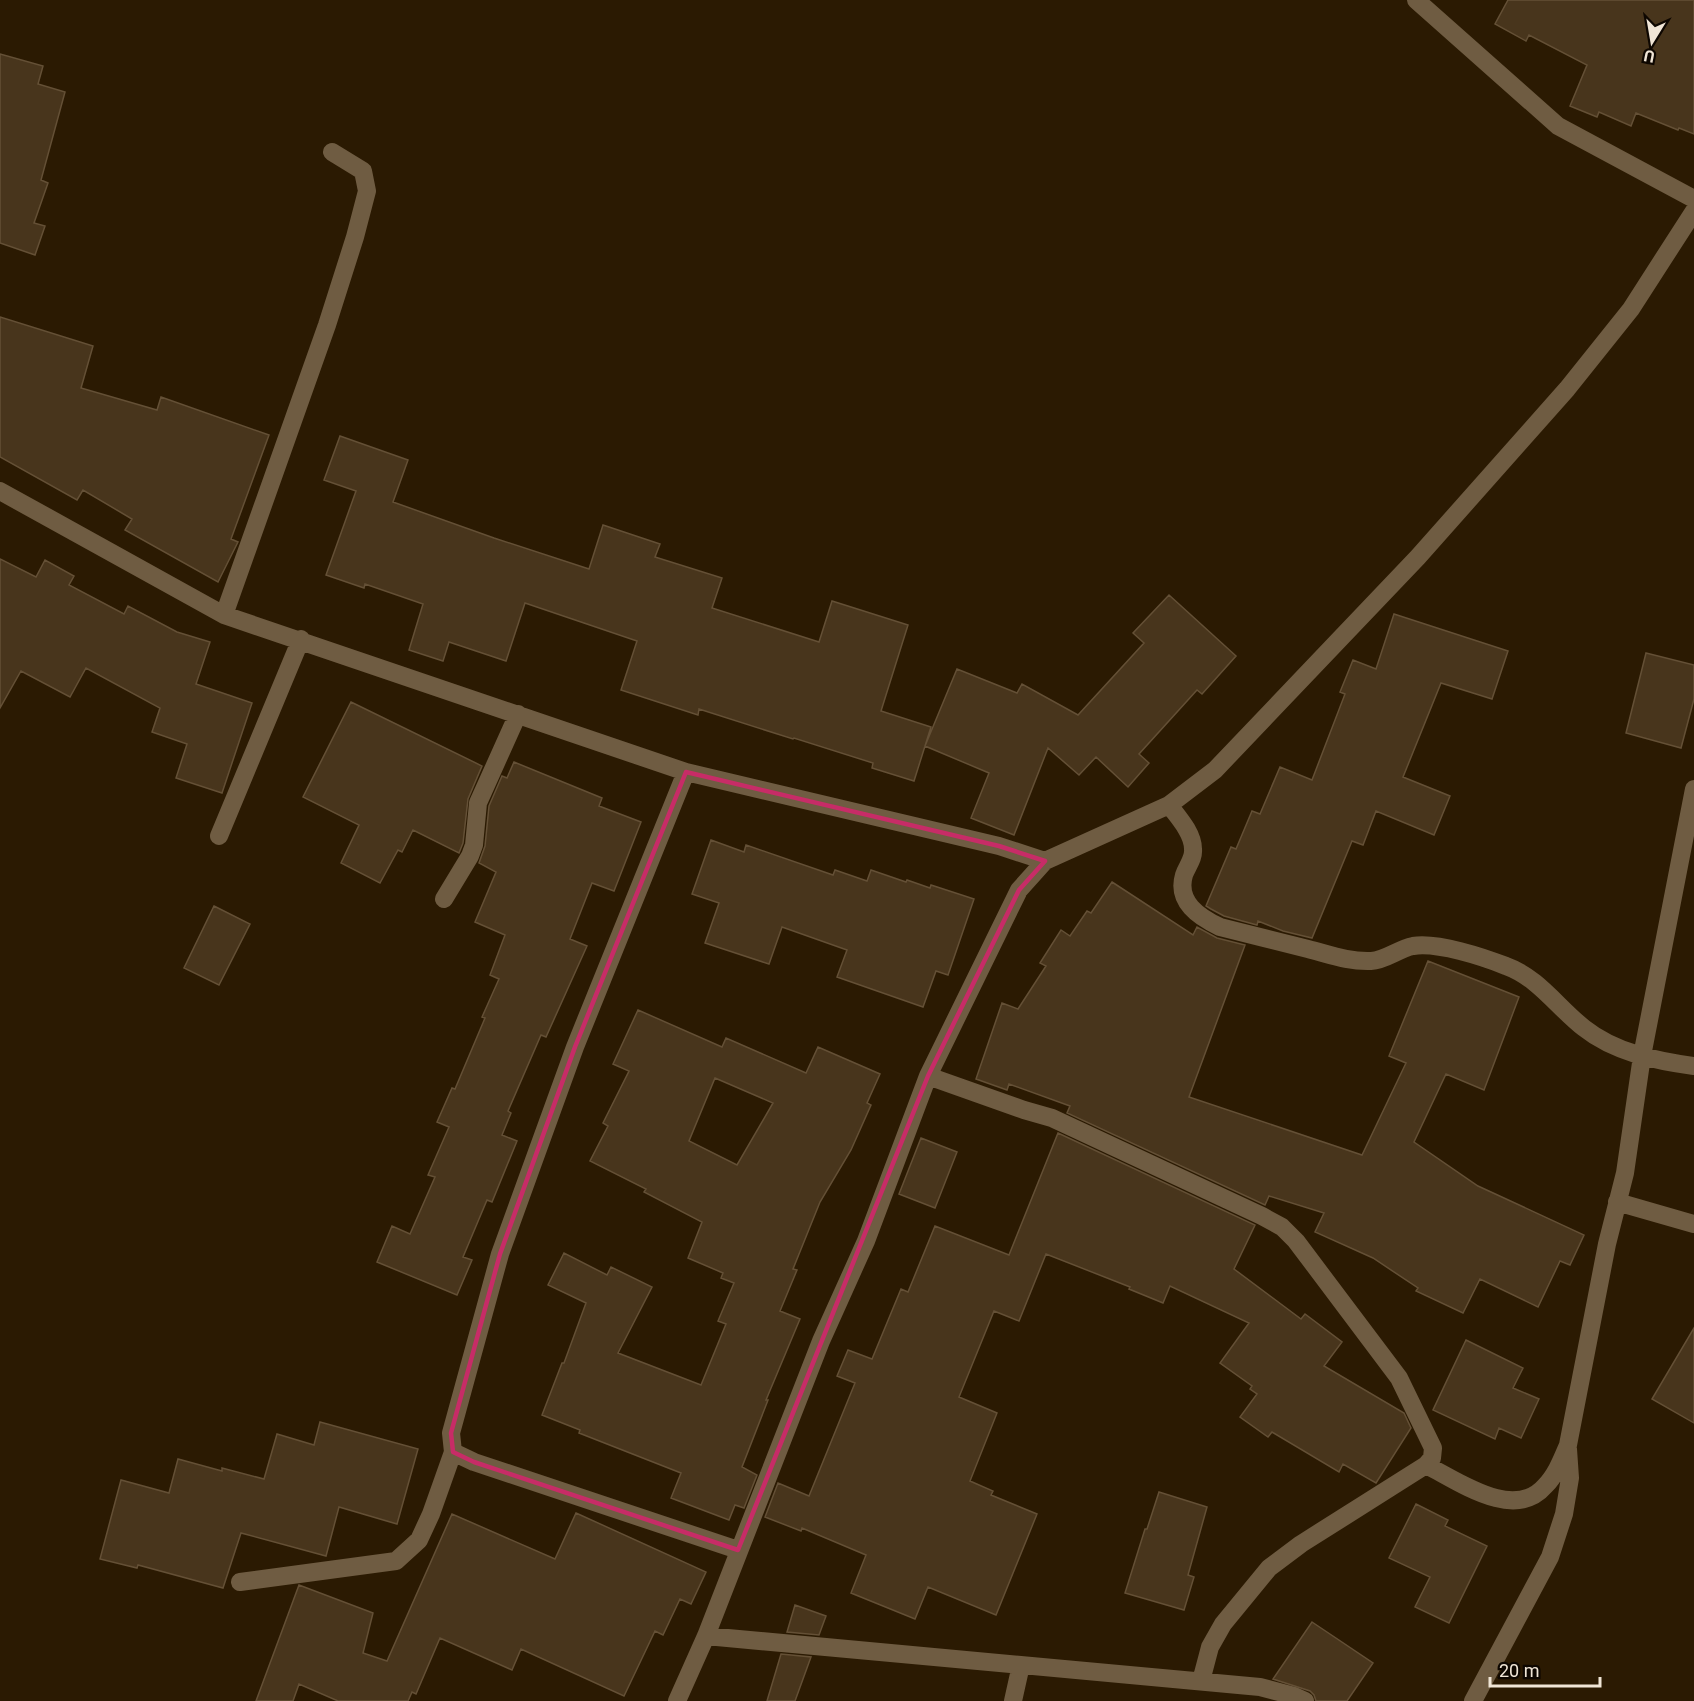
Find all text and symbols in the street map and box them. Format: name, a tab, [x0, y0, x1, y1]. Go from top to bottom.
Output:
north arrow	[1622, 12, 1682, 72]
text: U	[1642, 46, 1656, 67]
scale bar	[1490, 1650, 1600, 1688]
text: 20 m	[1499, 1660, 1539, 1681]

